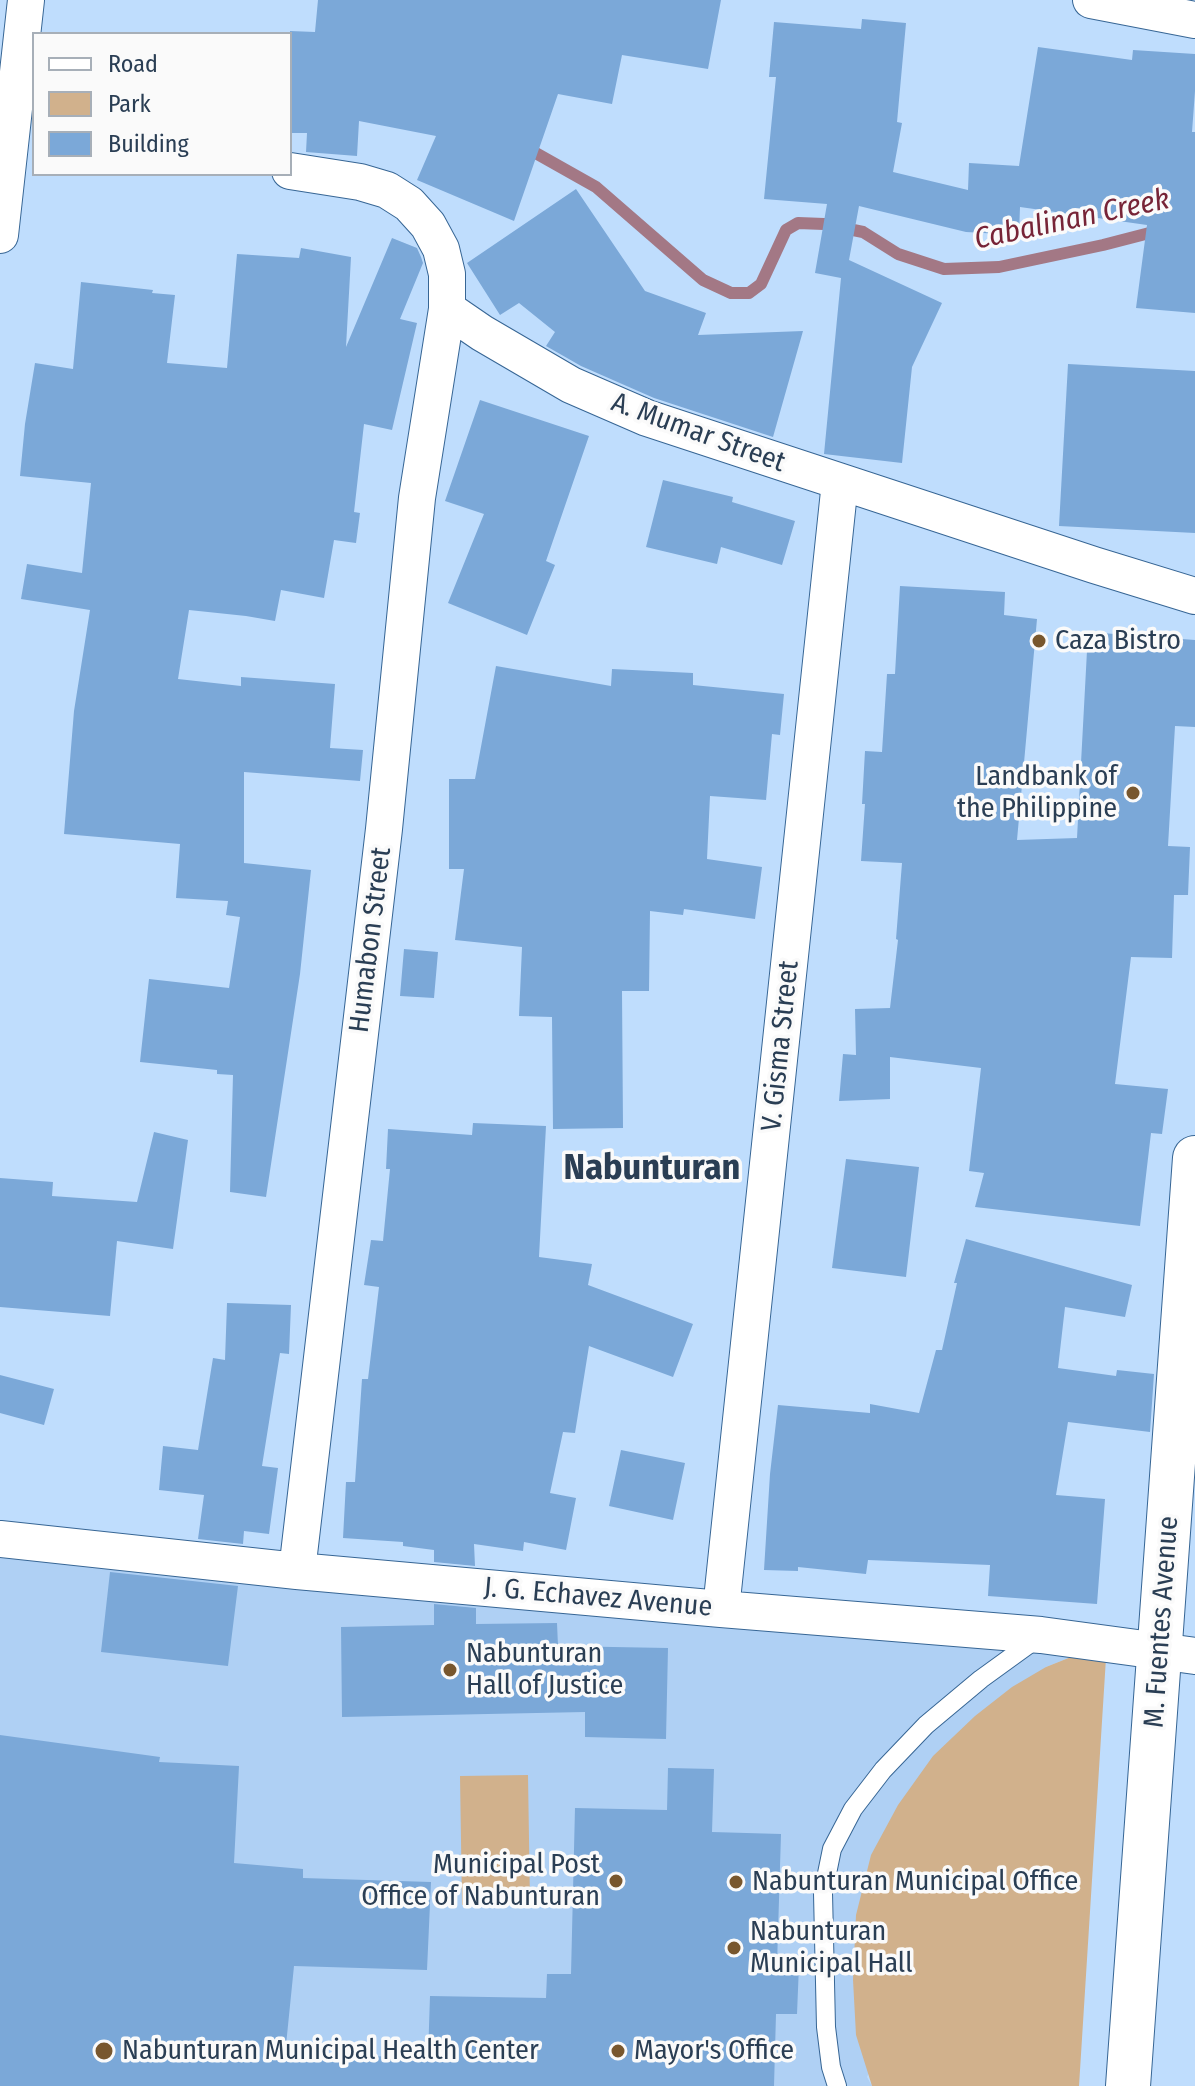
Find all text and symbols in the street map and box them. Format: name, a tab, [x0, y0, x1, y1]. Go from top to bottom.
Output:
legend	[32, 32, 292, 176]
text: Road	[108, 50, 158, 78]
text: Park	[108, 90, 151, 118]
text: Building	[108, 130, 189, 158]
water label: Cabalinan Creek	[971, 182, 1173, 258]
street label: A. Mumar Street	[607, 386, 789, 480]
place label: Caza Bistro	[1055, 624, 1181, 658]
marker: Caza Bistro	[1030, 632, 1048, 650]
place label: Landbank of the Philippine	[957, 760, 1117, 826]
marker: Landbank of the Philippine	[1124, 784, 1142, 802]
street label: Humabon Street	[343, 845, 399, 1035]
street label: V. Gisma Street	[755, 959, 807, 1133]
district label: Nabunturan	[564, 1147, 740, 1191]
street label: M. Fuentes Avenue	[1138, 1515, 1186, 1729]
street label: J. G. Echavez Avenue	[482, 1571, 714, 1625]
place label: Nabunturan Hall of Justice	[466, 1637, 623, 1703]
marker: Nabunturan Hall of Justice	[441, 1661, 459, 1679]
place label: Municipal Post Office of Nabunturan	[361, 1848, 600, 1914]
place label: Nabunturan Municipal Office	[752, 1865, 1078, 1899]
marker: Municipal Post Office of Nabunturan	[607, 1872, 625, 1890]
marker: Nabunturan Municipal Office	[727, 1873, 745, 1891]
place label: Nabunturan Municipal Hall	[750, 1915, 913, 1981]
marker: Nabunturan Municipal Hall	[725, 1939, 743, 1957]
place label: Nabunturan Municipal Health Center	[122, 2034, 539, 2068]
place label: Mayor's Office	[634, 2034, 794, 2068]
marker: Nabunturan Municipal Health Center	[93, 2040, 115, 2062]
marker: Mayor's Office	[609, 2042, 627, 2060]

